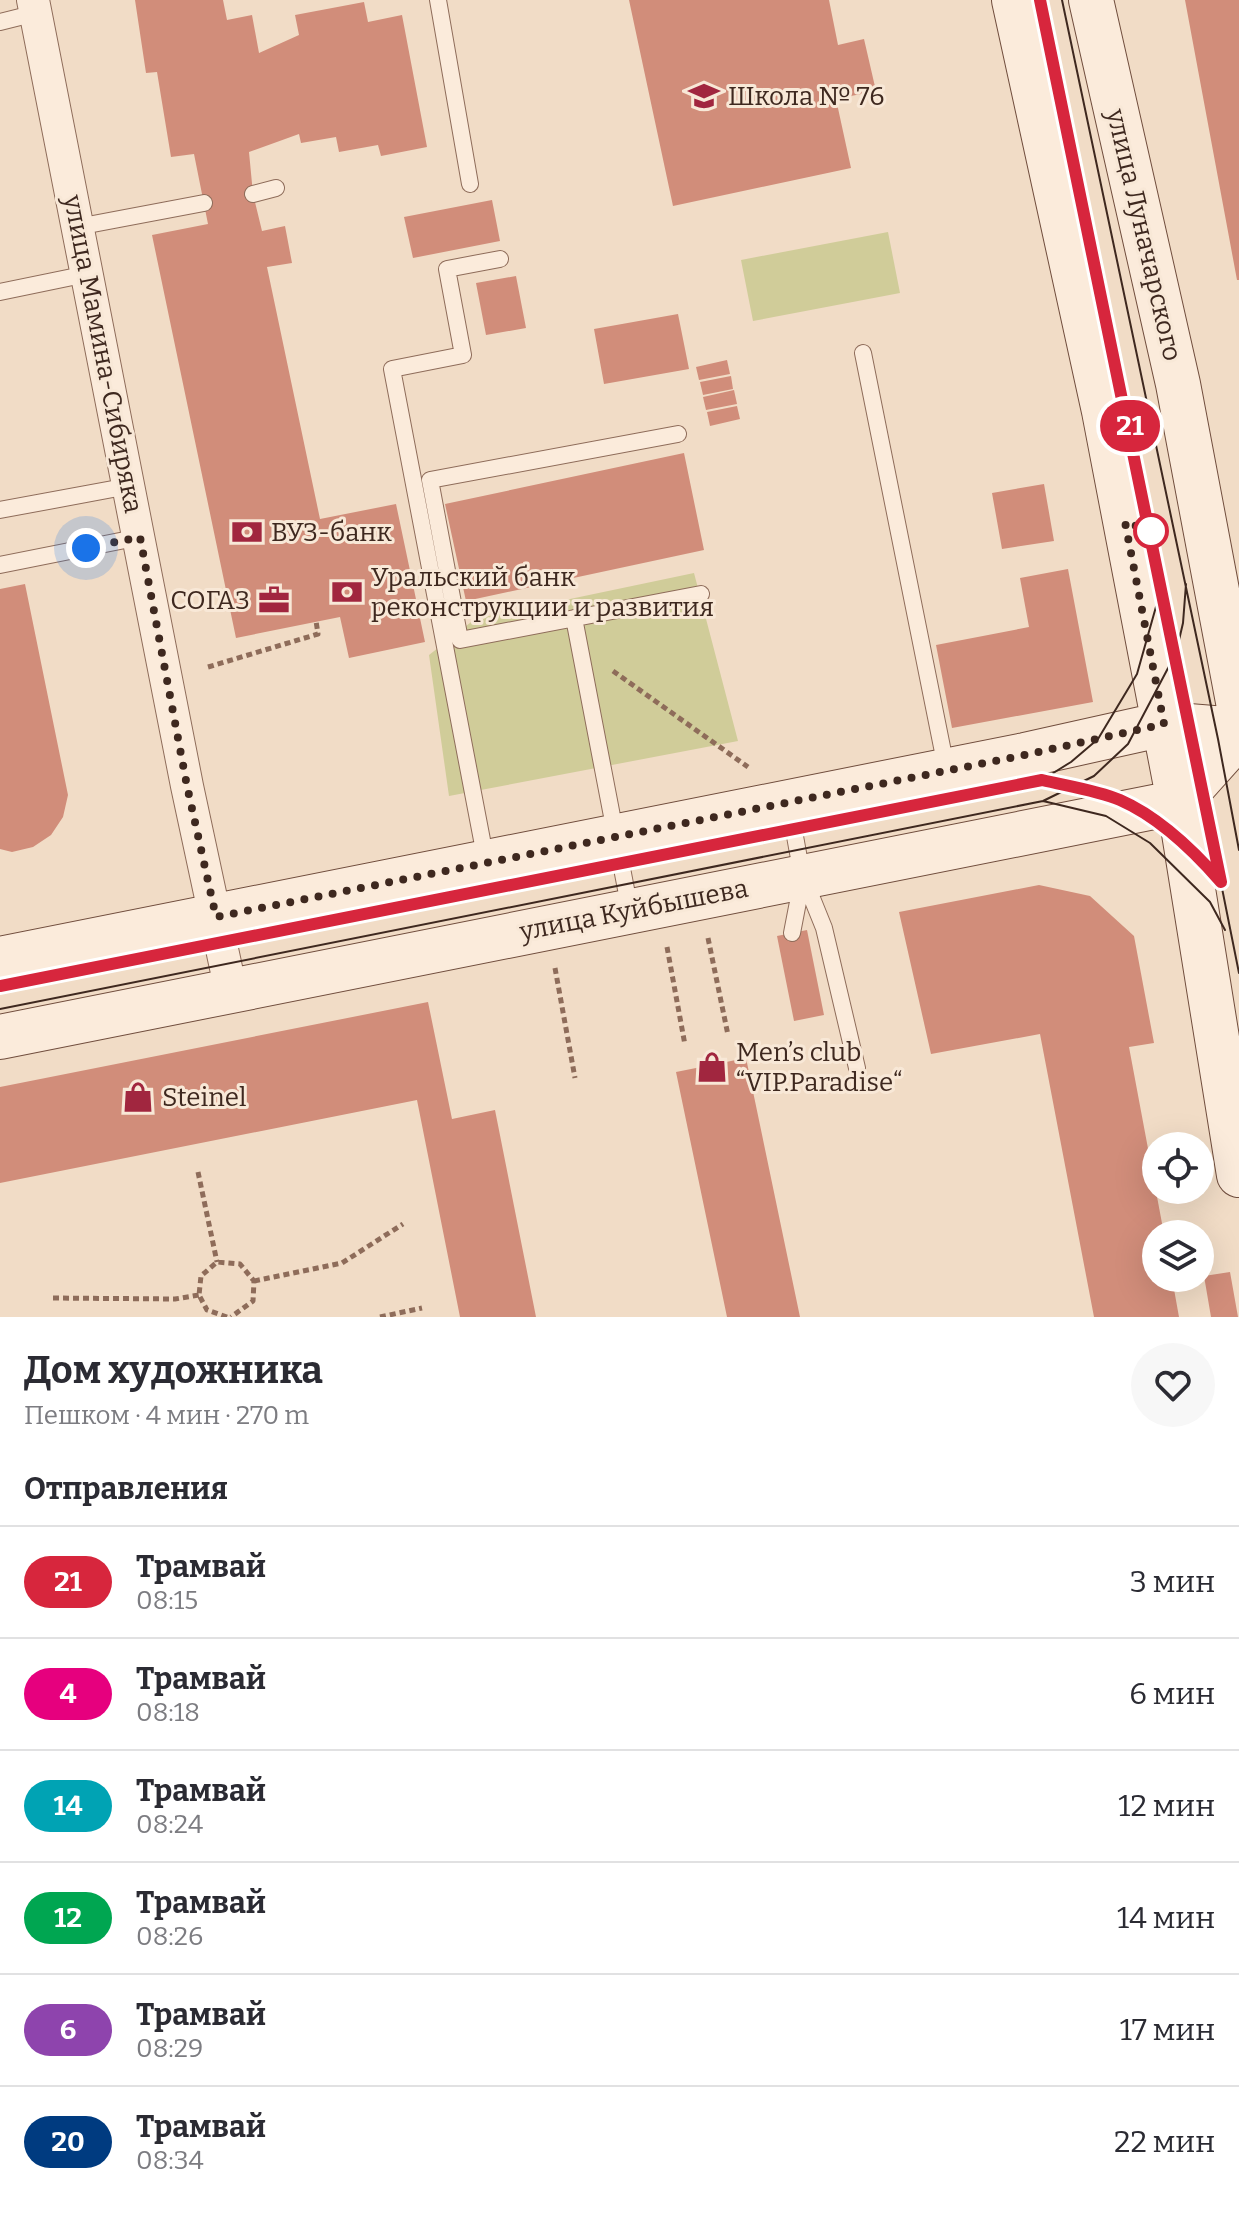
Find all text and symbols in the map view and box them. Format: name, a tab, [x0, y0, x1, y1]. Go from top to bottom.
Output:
school or university icon: Школа № 76	[687, 79, 721, 113]
place label: Школа № 76	[728, 81, 884, 112]
street label: улица Луначарского	[1100, 105, 1188, 364]
street label: улица Мамина-Сибиряка	[57, 192, 149, 515]
line badge: 21	[1094, 400, 1166, 452]
text: 21	[1116, 409, 1144, 442]
unlabelled marker	[1134, 514, 1168, 548]
bank icon: ВУЗ-банк	[230, 515, 264, 549]
place label: ВУЗ-банк	[271, 517, 393, 548]
your location	[66, 528, 106, 568]
place label: Уральский банк реконструкции и развития	[371, 562, 714, 623]
bank icon: Уральский банк реконструкции и развития	[330, 575, 364, 609]
office icon: СОГАЗ	[257, 583, 291, 617]
place label: СОГАЗ	[170, 585, 250, 616]
street label: улица Куйбышева	[516, 873, 751, 948]
place label: Men’s club “VIP.Paradise“	[736, 1037, 902, 1098]
shop icon: Men’s club “VIP.Paradise“	[695, 1050, 729, 1084]
shop icon: Steinel	[121, 1080, 155, 1114]
place label: Steinel	[162, 1082, 246, 1113]
map controls	[1142, 1132, 1214, 1292]
button: locate	[1142, 1132, 1214, 1204]
button: layers	[1142, 1220, 1214, 1292]
button: heart	[1131, 1343, 1215, 1427]
text: Дом художника	[24, 1347, 323, 1393]
text: Пешком · 4 мин · 270 m	[24, 1400, 309, 1431]
text: Отправления	[24, 1471, 228, 1507]
text: Трамвай	[136, 1549, 266, 1585]
text: 3 мин	[1130, 1564, 1215, 1600]
text: 21	[54, 1565, 82, 1598]
text: 08:15	[136, 1585, 198, 1616]
text: Трамвай	[136, 1661, 266, 1697]
text: 6 мин	[1129, 1676, 1215, 1712]
text: 4	[59, 1677, 77, 1710]
text: 08:18	[136, 1697, 200, 1728]
text: Трамвай	[136, 1773, 266, 1809]
text: 12 мин	[1118, 1788, 1215, 1824]
text: 14	[53, 1789, 83, 1822]
text: 08:24	[136, 1809, 203, 1840]
text: Трамвай	[136, 1885, 266, 1921]
text: 14 мин	[1117, 1900, 1215, 1936]
text: 12	[54, 1901, 82, 1934]
text: 08:26	[136, 1921, 203, 1952]
text: Трамвай	[136, 1997, 266, 2033]
text: 17 мин	[1120, 2012, 1215, 2048]
text: 6	[60, 2013, 76, 2046]
text: 08:29	[136, 2033, 203, 2064]
text: Трамвай	[136, 2109, 266, 2145]
text: 22 мин	[1114, 2124, 1215, 2160]
text: 20	[51, 2125, 85, 2158]
text: 08:34	[136, 2145, 204, 2176]

